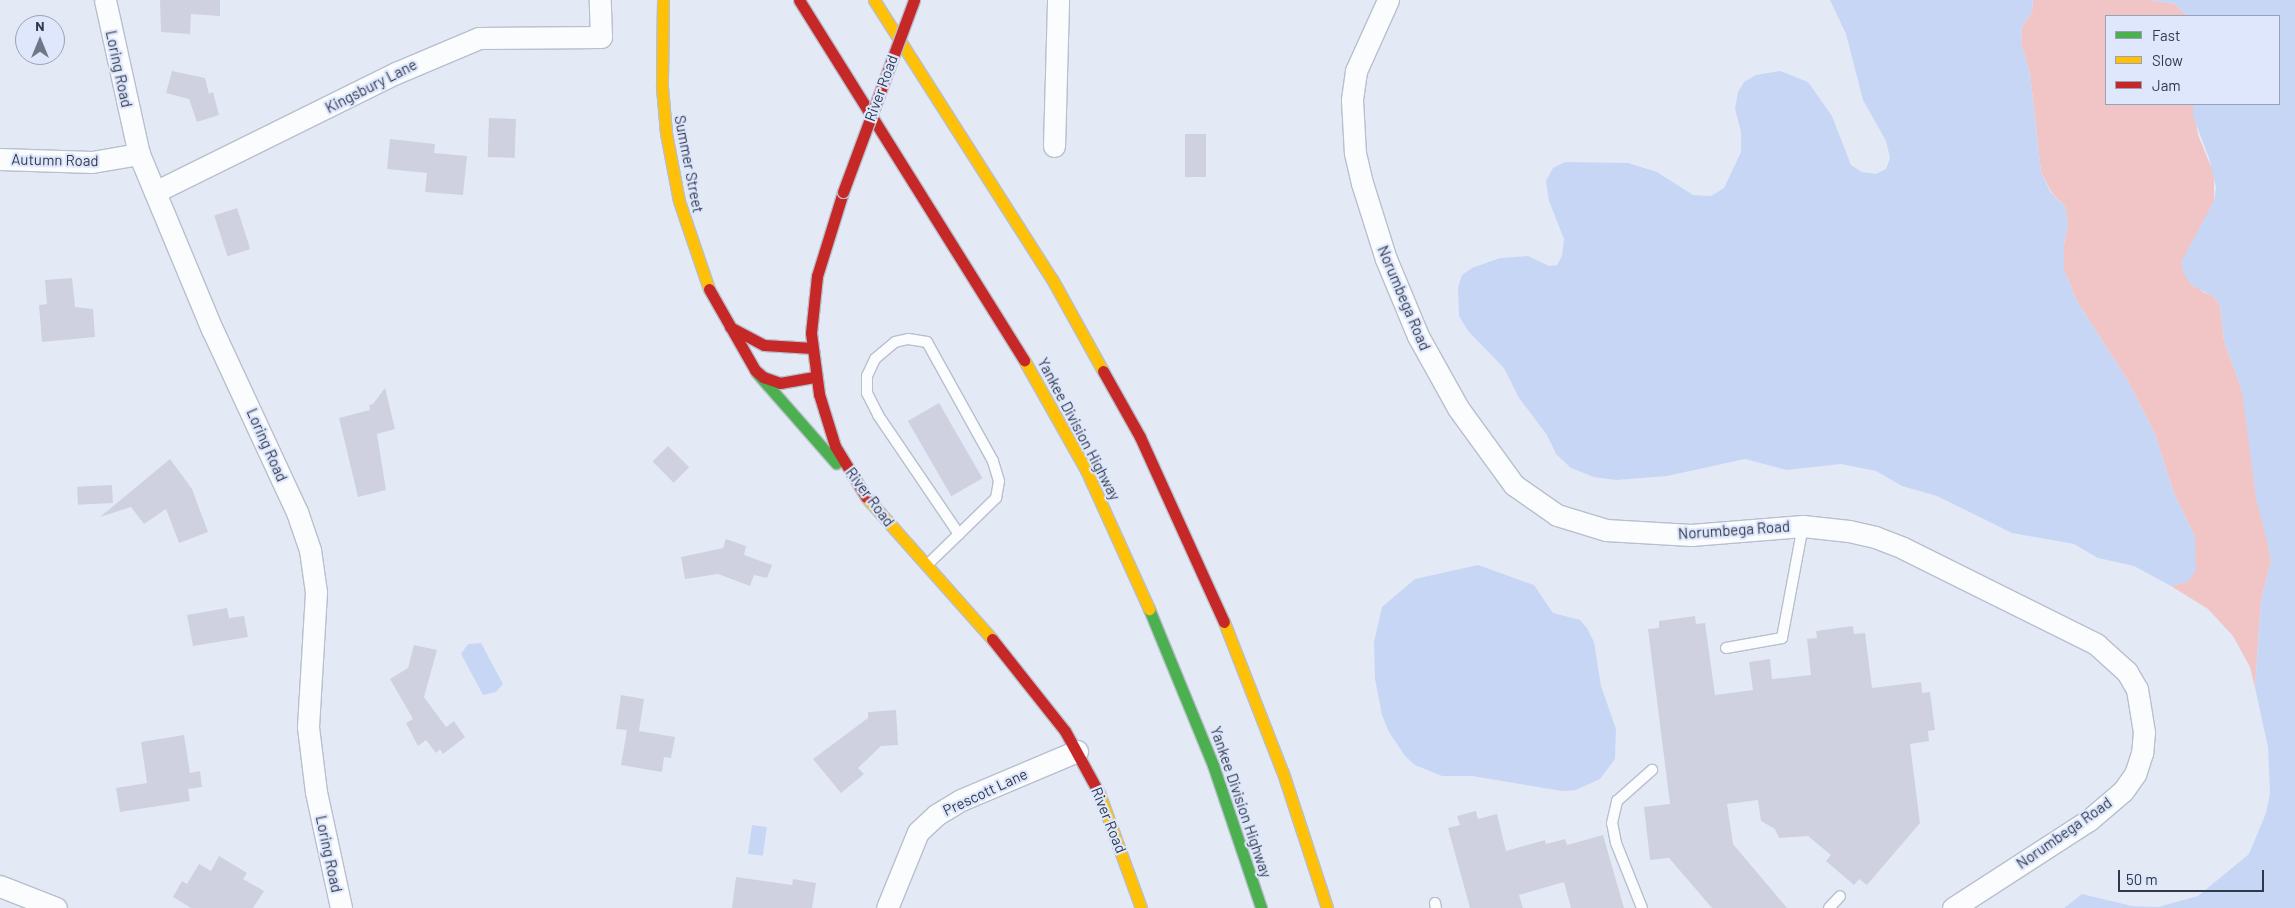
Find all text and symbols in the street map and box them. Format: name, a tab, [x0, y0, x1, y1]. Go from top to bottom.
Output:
north arrow	[15, 15, 65, 65]
legend	[2105, 15, 2280, 105]
text: N	[35, 17, 45, 34]
text: Fast	[2152, 26, 2180, 44]
street label: Loring Road	[102, 29, 136, 109]
text: Slow	[2152, 51, 2183, 69]
street label: River Road	[861, 52, 901, 124]
street label: Kingsbury Lane	[322, 55, 420, 117]
text: Jam	[2152, 76, 2181, 94]
street label: Summer Street	[671, 114, 707, 214]
street label: Autumn Road	[11, 150, 99, 170]
street label: Norumbega Road	[1374, 243, 1434, 353]
street label: Yankee Division Highway	[1034, 355, 1124, 503]
street label: Loring Road	[243, 406, 291, 484]
street label: River Road	[842, 464, 898, 530]
street label: Norumbega Road	[1677, 517, 1791, 543]
street label: Yankee Division Highway	[1207, 724, 1275, 880]
street label: Prescott Lane	[940, 765, 1030, 819]
street label: River Road	[1088, 784, 1130, 856]
street label: Norumbega Road	[2013, 793, 2115, 873]
street label: Loring Road	[312, 814, 346, 894]
scale bar	[2120, 860, 2266, 892]
text: 50 m	[2126, 870, 2158, 888]

